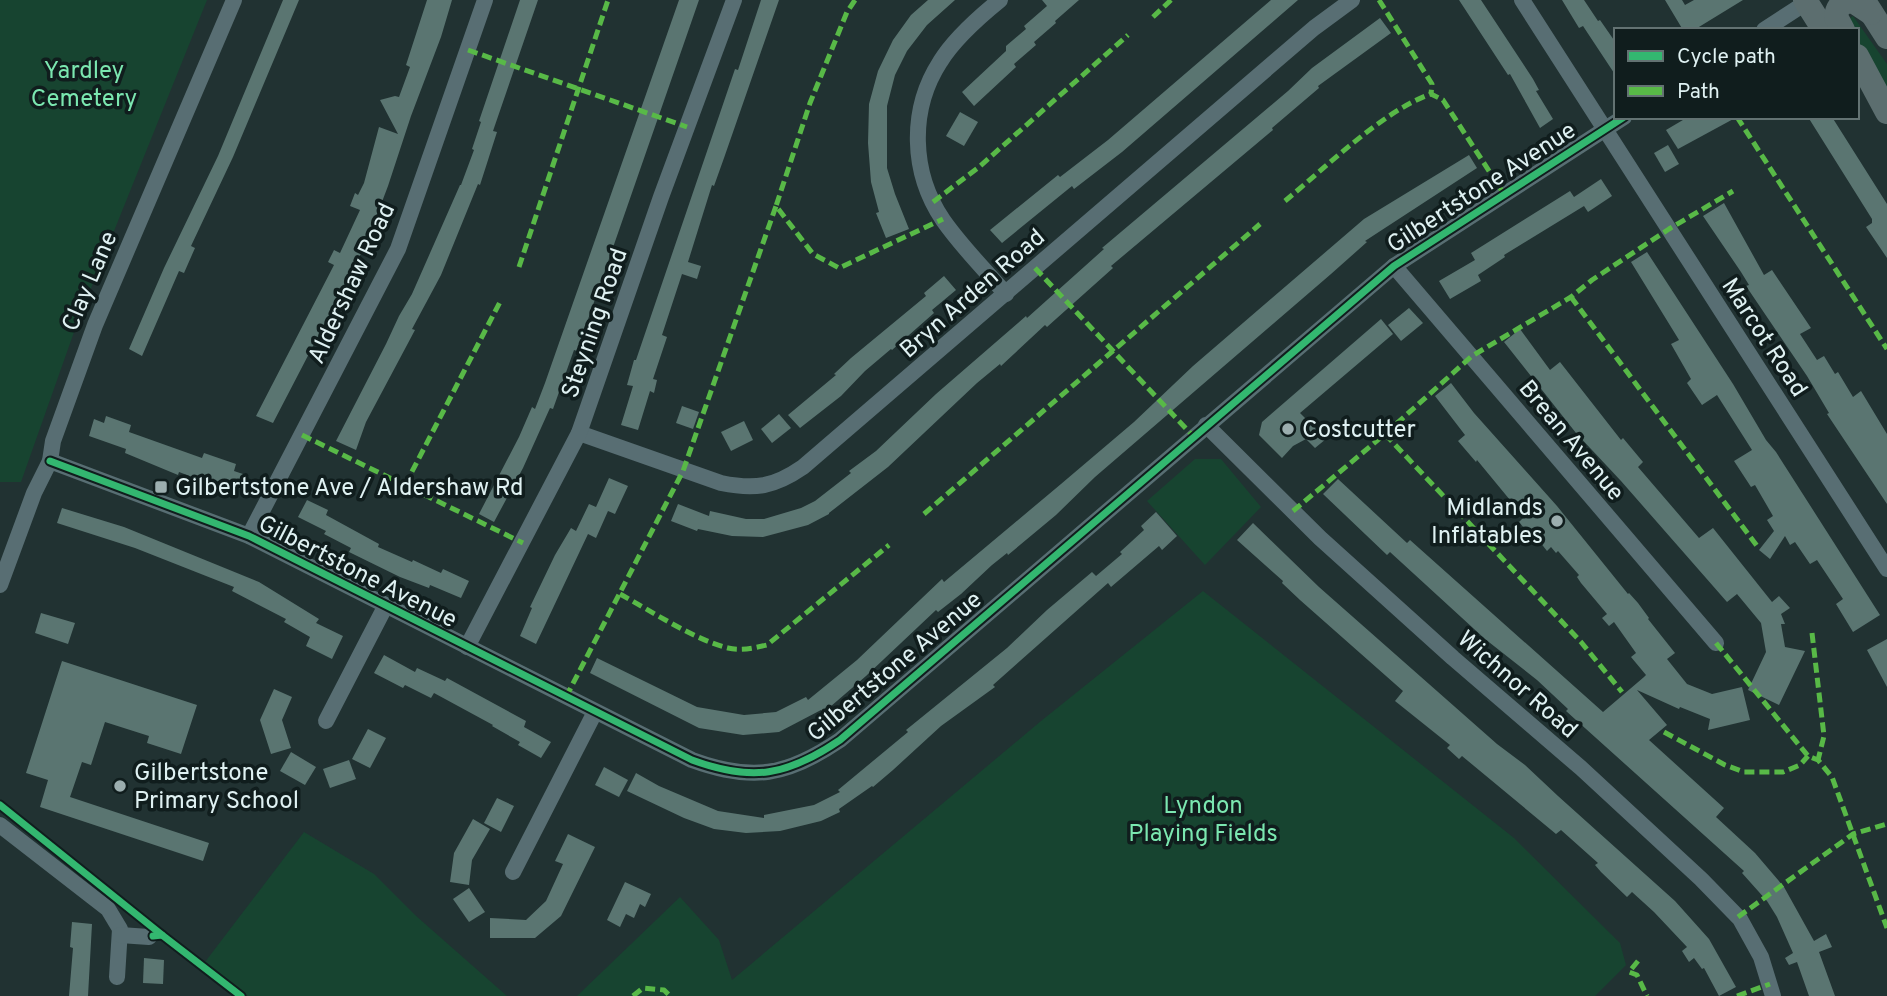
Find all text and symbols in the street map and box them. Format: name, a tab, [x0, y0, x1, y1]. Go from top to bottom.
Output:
legend	[1614, 28, 1859, 119]
text: Cycle path	[1677, 44, 1776, 71]
park label: Yardley Cemetery	[31, 57, 137, 115]
text: Path	[1677, 79, 1720, 106]
street label: Gilbertstone Avenue	[1382, 116, 1582, 261]
street label: Aldershaw Road	[302, 199, 403, 369]
street label: Bryn Arden Road	[894, 223, 1052, 366]
street label: Clay Lane	[56, 227, 125, 336]
street label: Steyning Road	[556, 245, 636, 403]
street label: Marcot Road	[1714, 273, 1813, 403]
street label: Brean Avenue	[1511, 375, 1630, 508]
place label: Costcutter	[1302, 416, 1416, 446]
marker: Costcutter	[1280, 421, 1296, 437]
place label: Gilbertstone Ave / Aldershaw Rd	[175, 474, 524, 504]
marker: Gilbertstone Ave / Aldershaw Rd	[153, 479, 169, 495]
place label: Midlands Inflatables	[1431, 494, 1543, 552]
street label: Gilbertstone Avenue	[253, 510, 462, 636]
marker: Midlands Inflatables	[1549, 513, 1565, 529]
street label: Gilbertstone Avenue	[802, 586, 989, 750]
street label: Wichnor Road	[1450, 625, 1583, 746]
place label: Gilbertstone Primary School	[134, 759, 299, 817]
marker: Gilbertstone Primary School	[112, 778, 128, 794]
park label: Lyndon Playing Fields	[1128, 792, 1278, 850]

